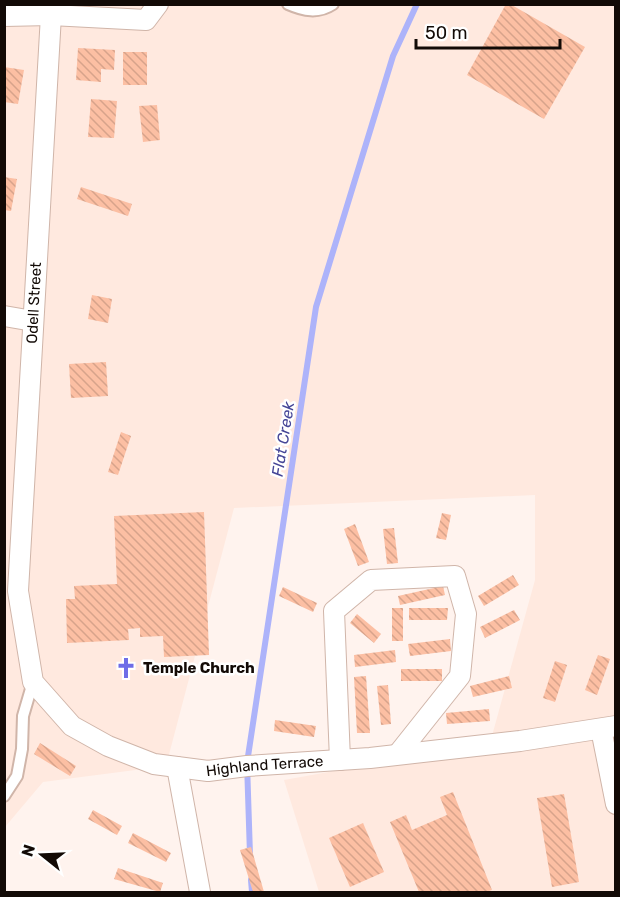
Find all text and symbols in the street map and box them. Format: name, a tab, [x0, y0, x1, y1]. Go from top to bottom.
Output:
scale bar	[416, 12, 560, 50]
text: 50 m	[425, 22, 468, 44]
street label: Odell Street	[23, 262, 45, 344]
water label: Flat Creek	[268, 399, 298, 478]
church icon: Temple Church	[114, 656, 138, 680]
place label: Temple Church	[143, 659, 255, 677]
street label: Highland Terrace	[205, 752, 324, 780]
north arrow	[12, 825, 72, 885]
text: N	[17, 842, 39, 859]

